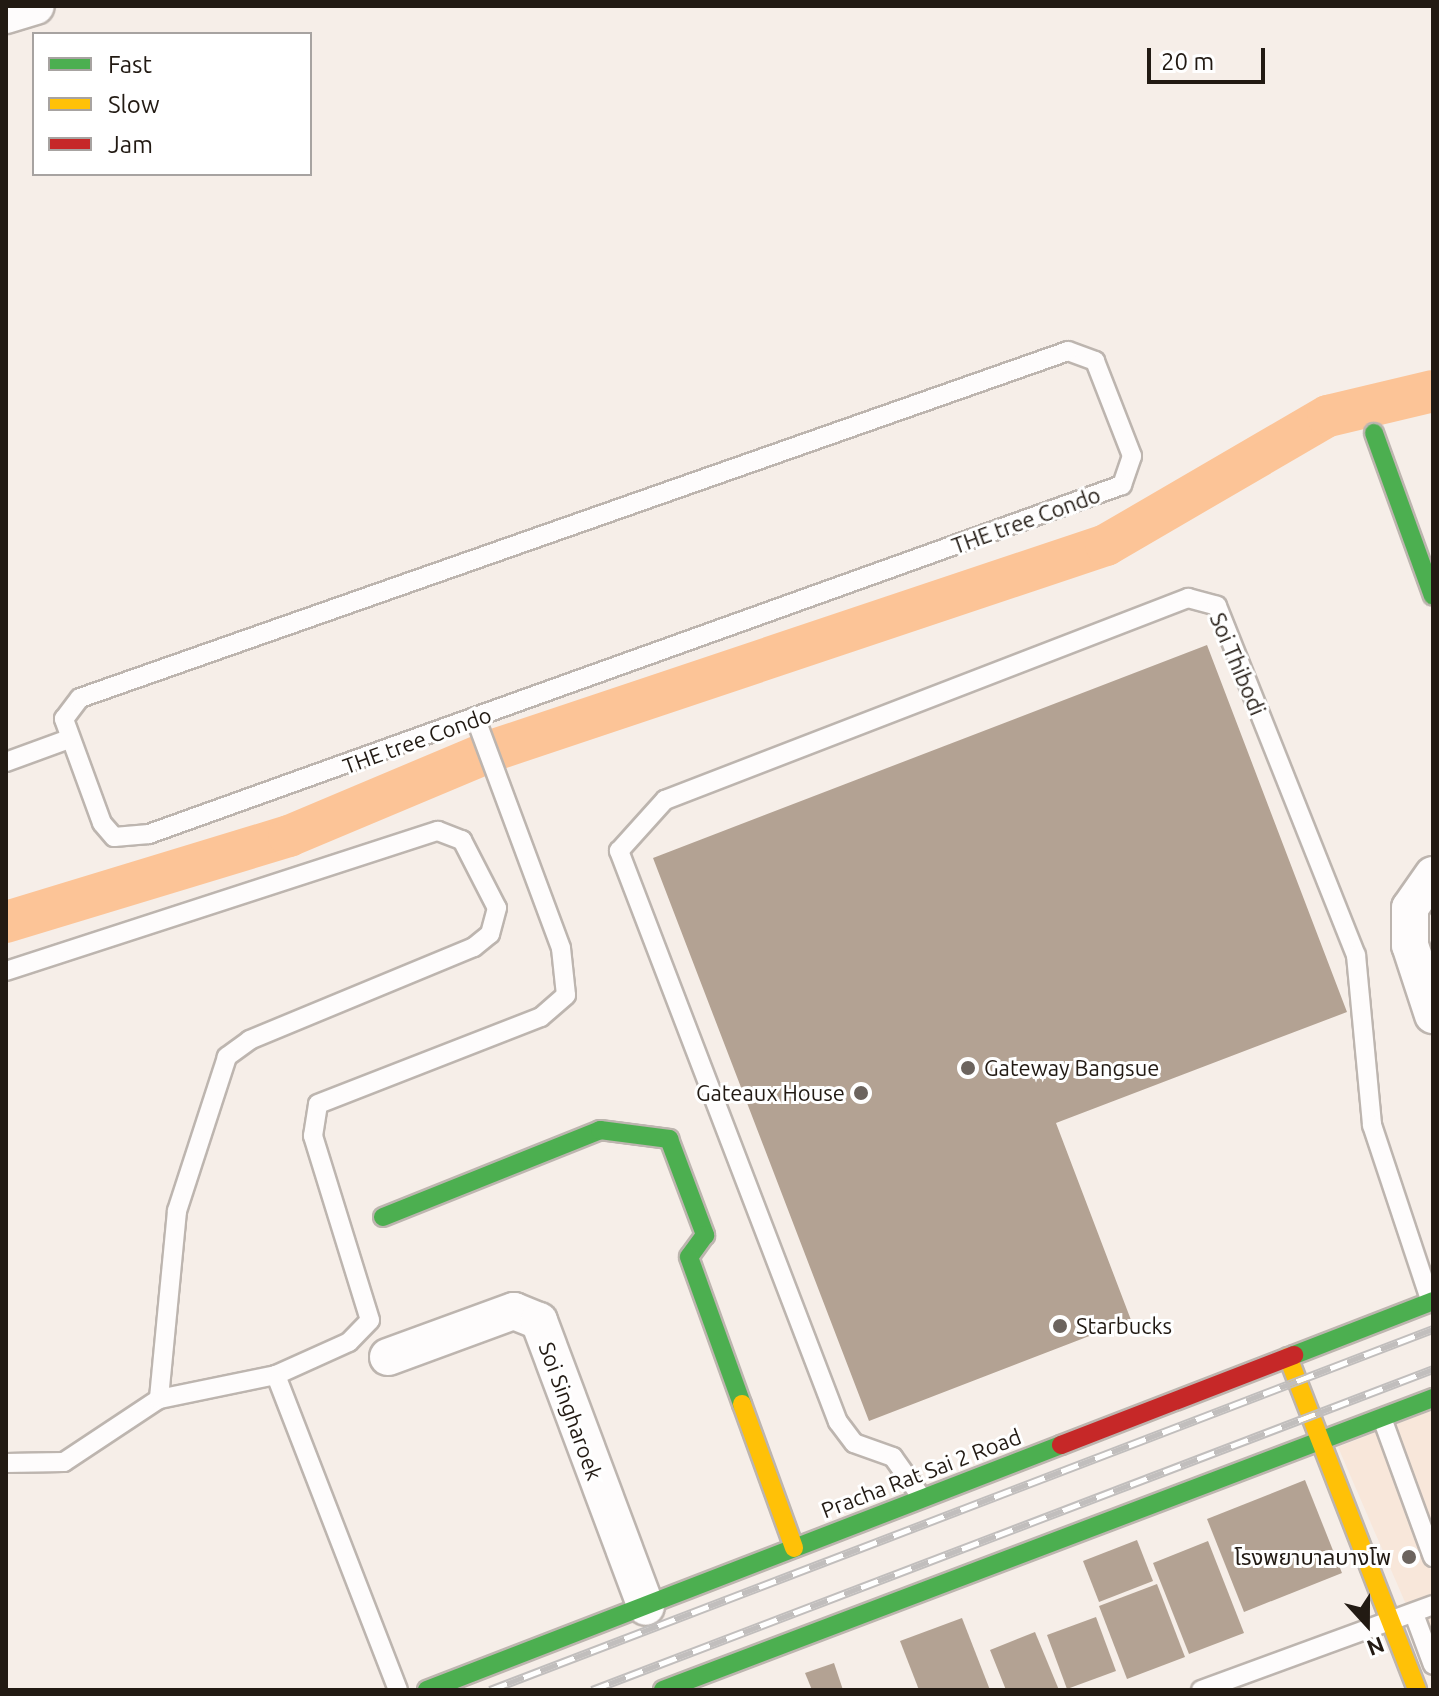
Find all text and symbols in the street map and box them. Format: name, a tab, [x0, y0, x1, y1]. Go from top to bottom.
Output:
legend	[32, 32, 312, 176]
scale bar	[1151, 32, 1269, 82]
text: 20 m	[1161, 48, 1214, 75]
text: Fast	[108, 51, 152, 78]
text: Slow	[108, 91, 160, 118]
text: Jam	[108, 131, 153, 158]
street label: THE tree Condo	[948, 481, 1104, 559]
street label: Soi Thibodi	[1205, 609, 1271, 719]
street label: THE tree Condo	[339, 701, 495, 779]
place label: Gateway Bangsue	[984, 1055, 1159, 1081]
marker: Gateway Bangsue	[959, 1059, 977, 1077]
place label: Gateaux House	[696, 1080, 845, 1106]
marker: Gateaux House	[852, 1084, 870, 1102]
place label: Starbucks	[1076, 1313, 1172, 1339]
marker: Starbucks	[1051, 1317, 1069, 1335]
street label: Soi Singharoek	[534, 1338, 608, 1484]
street label: Pracha Rat Sai 2 Road	[817, 1423, 1025, 1523]
place label: โรงพยาบาลบางโพ	[1234, 1544, 1391, 1570]
marker: โรงพยาบาลบางโพ	[1398, 1546, 1420, 1568]
north arrow	[1327, 1584, 1407, 1664]
text: N	[1364, 1632, 1388, 1661]

